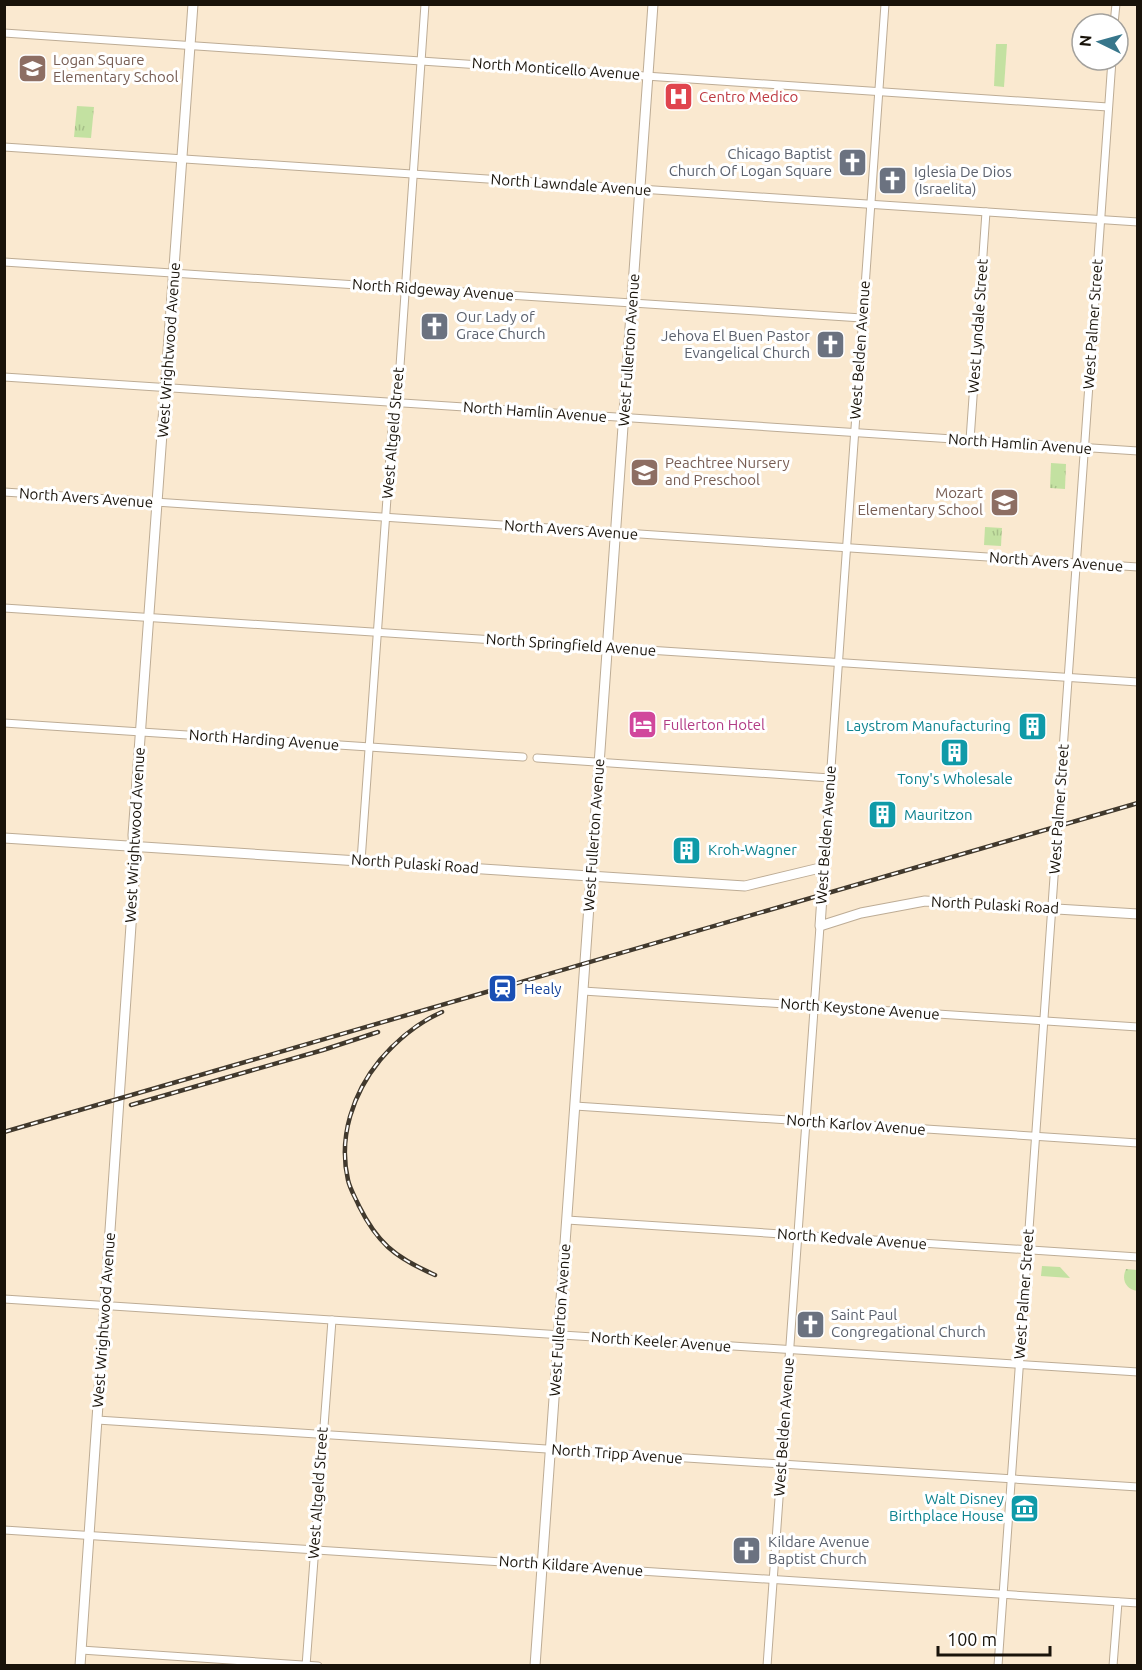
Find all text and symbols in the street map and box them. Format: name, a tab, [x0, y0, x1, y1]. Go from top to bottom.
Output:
north arrow	[1070, 12, 1130, 72]
text: N	[1076, 34, 1095, 47]
place label: Logan Square Elementary School	[53, 51, 179, 85]
school or university icon: Logan Square Elementary School	[16, 53, 48, 85]
street label: North Monticello Avenue	[471, 54, 641, 83]
hospital icon: Centro Medico	[662, 81, 694, 113]
place label: Centro Medico	[699, 88, 798, 105]
place label: Chicago Baptist Church Of Logan Square	[669, 145, 832, 179]
church icon: Chicago Baptist Church Of Logan Square	[837, 147, 869, 179]
place label: Iglesia De Dios (Israelita)	[914, 163, 1012, 197]
church icon: Iglesia De Dios (Israelita)	[877, 165, 909, 197]
street label: North Lawndale Avenue	[490, 170, 652, 199]
street label: West Lyndale Street	[964, 258, 991, 394]
street label: West Palmer Street	[1079, 258, 1106, 390]
street label: West Wrightwood Avenue	[154, 262, 183, 438]
street label: West Fullerton Avenue	[615, 273, 642, 427]
street label: North Ridgeway Avenue	[351, 275, 515, 304]
street label: West Belden Avenue	[846, 280, 873, 420]
place label: Our Lady of Grace Church	[456, 308, 546, 342]
church icon: Our Lady of Grace Church	[419, 310, 451, 342]
place label: Jehova El Buen Pastor Evangelical Church	[661, 327, 810, 361]
church icon: Jehova El Buen Pastor Evangelical Church	[815, 329, 847, 361]
street label: West Altgeld Street	[378, 366, 407, 500]
street label: North Hamlin Avenue	[462, 398, 608, 425]
street label: North Hamlin Avenue	[947, 430, 1093, 457]
place label: Peachtree Nursery and Preschool	[665, 454, 790, 488]
school or university icon: Peachtree Nursery and Preschool	[628, 456, 660, 488]
street label: North Avers Avenue	[18, 484, 154, 511]
place label: Mozart Elementary School	[857, 484, 983, 518]
school or university icon: Mozart Elementary School	[988, 486, 1020, 518]
street label: North Avers Avenue	[503, 516, 639, 543]
street label: North Avers Avenue	[988, 548, 1124, 575]
street label: North Springfield Avenue	[485, 630, 657, 659]
hotel icon: Fullerton Hotel	[626, 709, 658, 741]
building icon: Laystrom Manufacturing	[1016, 710, 1048, 742]
place label: Fullerton Hotel	[663, 716, 765, 733]
place label: Laystrom Manufacturing	[846, 717, 1011, 734]
street label: North Harding Avenue	[188, 726, 340, 753]
building icon: Tony's Wholesale	[939, 736, 971, 768]
street label: West Palmer Street	[1045, 743, 1072, 875]
street label: West Wrightwood Avenue	[121, 747, 148, 923]
street label: West Fullerton Avenue	[580, 758, 607, 912]
street label: West Belden Avenue	[812, 765, 839, 905]
place label: Tony's Wholesale	[897, 770, 1013, 787]
building icon: Mauritzon	[867, 799, 899, 831]
place label: Mauritzon	[904, 806, 973, 823]
building icon: Kroh-Wagner	[671, 834, 703, 866]
place label: Kroh-Wagner	[708, 841, 797, 858]
street label: North Pulaski Road	[351, 851, 479, 876]
street label: North Pulaski Road	[931, 893, 1059, 916]
station icon: Healy	[487, 973, 519, 1005]
place label: Healy	[524, 980, 562, 997]
street label: North Keystone Avenue	[780, 994, 940, 1023]
street label: North Karlov Avenue	[786, 1111, 926, 1138]
street label: North Kedvale Avenue	[776, 1225, 928, 1252]
street label: West Palmer Street	[1010, 1228, 1037, 1360]
street label: West Wrightwood Avenue	[89, 1232, 118, 1408]
street label: West Fullerton Avenue	[546, 1243, 573, 1397]
place label: Saint Paul Congregational Church	[831, 1306, 986, 1340]
church icon: Saint Paul Congregational Church	[794, 1308, 826, 1340]
street label: North Keeler Avenue	[590, 1328, 732, 1355]
street label: West Belden Avenue	[770, 1357, 797, 1497]
street label: West Altgeld Street	[304, 1426, 331, 1560]
street label: North Tripp Avenue	[551, 1440, 683, 1467]
place label: Walt Disney Birthplace House	[889, 1490, 1004, 1524]
museum icon: Walt Disney Birthplace House	[1009, 1492, 1041, 1524]
place label: Kildare Avenue Baptist Church	[768, 1533, 869, 1567]
church icon: Kildare Avenue Baptist Church	[731, 1535, 763, 1567]
street label: North Kildare Avenue	[498, 1552, 644, 1579]
scale bar	[938, 1619, 1050, 1657]
text: 100 m	[947, 1629, 997, 1649]

